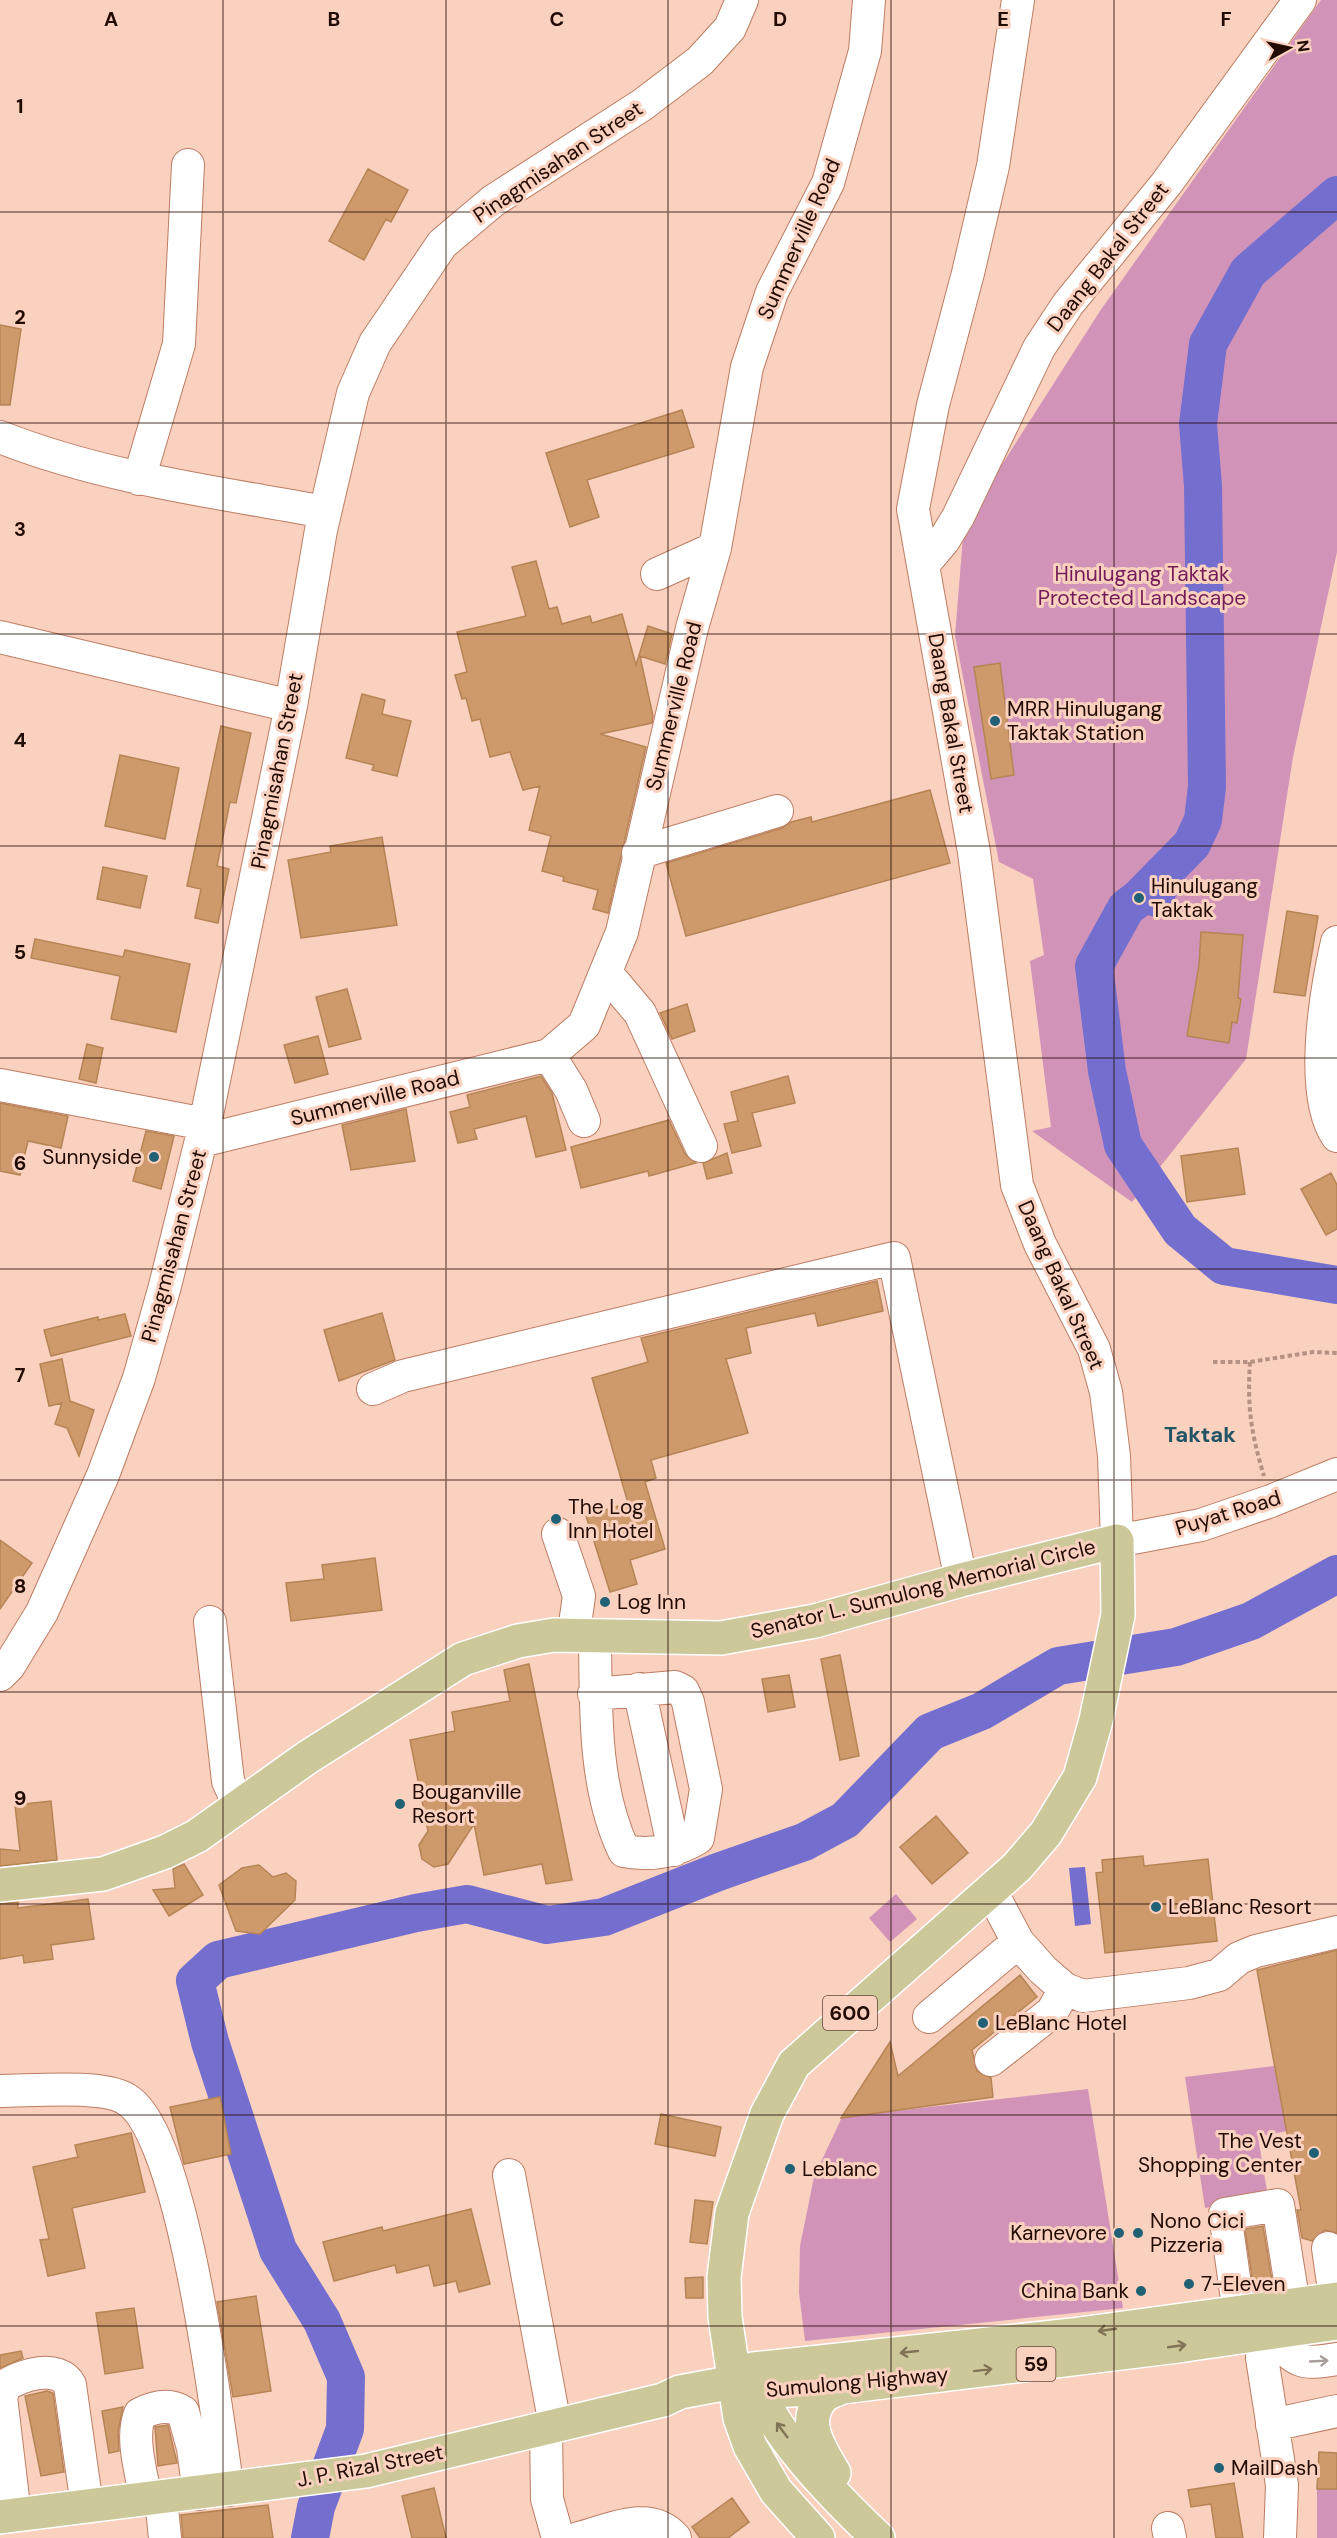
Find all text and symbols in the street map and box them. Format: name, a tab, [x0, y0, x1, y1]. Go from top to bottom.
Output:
text: A	[104, 6, 118, 32]
text: B	[328, 6, 340, 32]
text: C	[550, 6, 564, 32]
text: D	[773, 6, 787, 32]
text: E	[997, 6, 1009, 32]
text: F	[1220, 6, 1232, 32]
north arrow	[1259, 18, 1319, 78]
text: N	[1292, 39, 1315, 53]
text: 1	[16, 93, 24, 119]
street label: Pinagmisahan Street	[468, 95, 648, 229]
street label: Summerville Road	[751, 154, 847, 324]
street label: Daang Bakal Street	[1041, 176, 1175, 338]
text: 2	[14, 304, 26, 330]
text: 3	[14, 516, 26, 542]
park label: Hinulugang Taktak Protected Landscape	[1038, 560, 1246, 612]
street label: Summerville Road	[639, 619, 709, 793]
street label: Daang Bakal Street	[921, 631, 981, 815]
street label: Pinagmisahan Street	[244, 671, 310, 871]
place label: MRR Hinulugang Taktak Station	[1007, 695, 1163, 747]
marker: MRR Hinulugang Taktak Station	[988, 714, 1002, 728]
text: 4	[14, 727, 27, 753]
place label: Hinulugang Taktak	[1151, 872, 1258, 924]
marker: Hinulugang Taktak	[1132, 891, 1146, 905]
text: 5	[14, 939, 26, 965]
street label: Summerville Road	[288, 1063, 462, 1133]
place label: Sunnyside	[42, 1143, 142, 1171]
street label: Pinagmisahan Street	[135, 1146, 213, 1346]
text: 6	[14, 1150, 26, 1176]
marker: Sunnyside	[147, 1150, 161, 1164]
street label: Daang Bakal Street	[1011, 1196, 1111, 1374]
text: 7	[15, 1362, 26, 1388]
district label: Taktak	[1164, 1420, 1236, 1449]
street label: Puyat Road	[1172, 1484, 1284, 1542]
place label: The Log Inn Hotel	[568, 1493, 654, 1545]
marker: The Log Inn Hotel	[549, 1512, 563, 1526]
street label: Senator L. Sumulong Memorial Circle	[748, 1533, 1099, 1645]
text: 8	[14, 1573, 26, 1599]
place label: Log Inn	[617, 1588, 686, 1616]
marker: Log Inn	[598, 1595, 612, 1609]
place label: Bouganville Resort	[412, 1778, 522, 1830]
text: 9	[14, 1785, 26, 1811]
marker: Bouganville Resort	[393, 1797, 407, 1811]
place label: LeBlanc Resort	[1168, 1893, 1312, 1921]
marker: LeBlanc Resort	[1149, 1900, 1163, 1914]
road number: 600	[823, 1996, 877, 2030]
place label: LeBlanc Hotel	[995, 2009, 1127, 2037]
marker: LeBlanc Hotel	[976, 2016, 990, 2030]
place label: The Vest Shopping Center	[1138, 2127, 1302, 2179]
marker: The Vest Shopping Center	[1307, 2146, 1321, 2160]
place label: Leblanc	[802, 2155, 878, 2183]
marker: Leblanc	[783, 2162, 797, 2176]
place label: Nono Cici Pizzeria	[1150, 2207, 1244, 2259]
place label: Karnevore	[1010, 2219, 1107, 2247]
marker: Karnevore	[1112, 2226, 1126, 2240]
marker: Nono Cici Pizzeria	[1131, 2226, 1145, 2240]
place label: 7-Eleven	[1201, 2270, 1285, 2298]
place label: China Bank	[1021, 2277, 1129, 2305]
marker: 7-Eleven	[1182, 2277, 1196, 2291]
marker: China Bank	[1134, 2284, 1148, 2298]
one-way arrow	[1098, 2325, 1118, 2336]
one-way arrow	[1167, 2341, 1186, 2352]
one-way arrow	[900, 2347, 919, 2358]
road number: 59	[1016, 2347, 1056, 2381]
one-way arrow	[1308, 2355, 1328, 2366]
street label: Sumulong Highway	[765, 2360, 950, 2404]
one-way arrow	[973, 2364, 993, 2375]
one-way arrow	[776, 2422, 789, 2438]
street label: J. P. Rizal Street	[294, 2438, 446, 2494]
place label: MailDash	[1231, 2454, 1318, 2482]
marker: MailDash	[1212, 2461, 1226, 2475]

